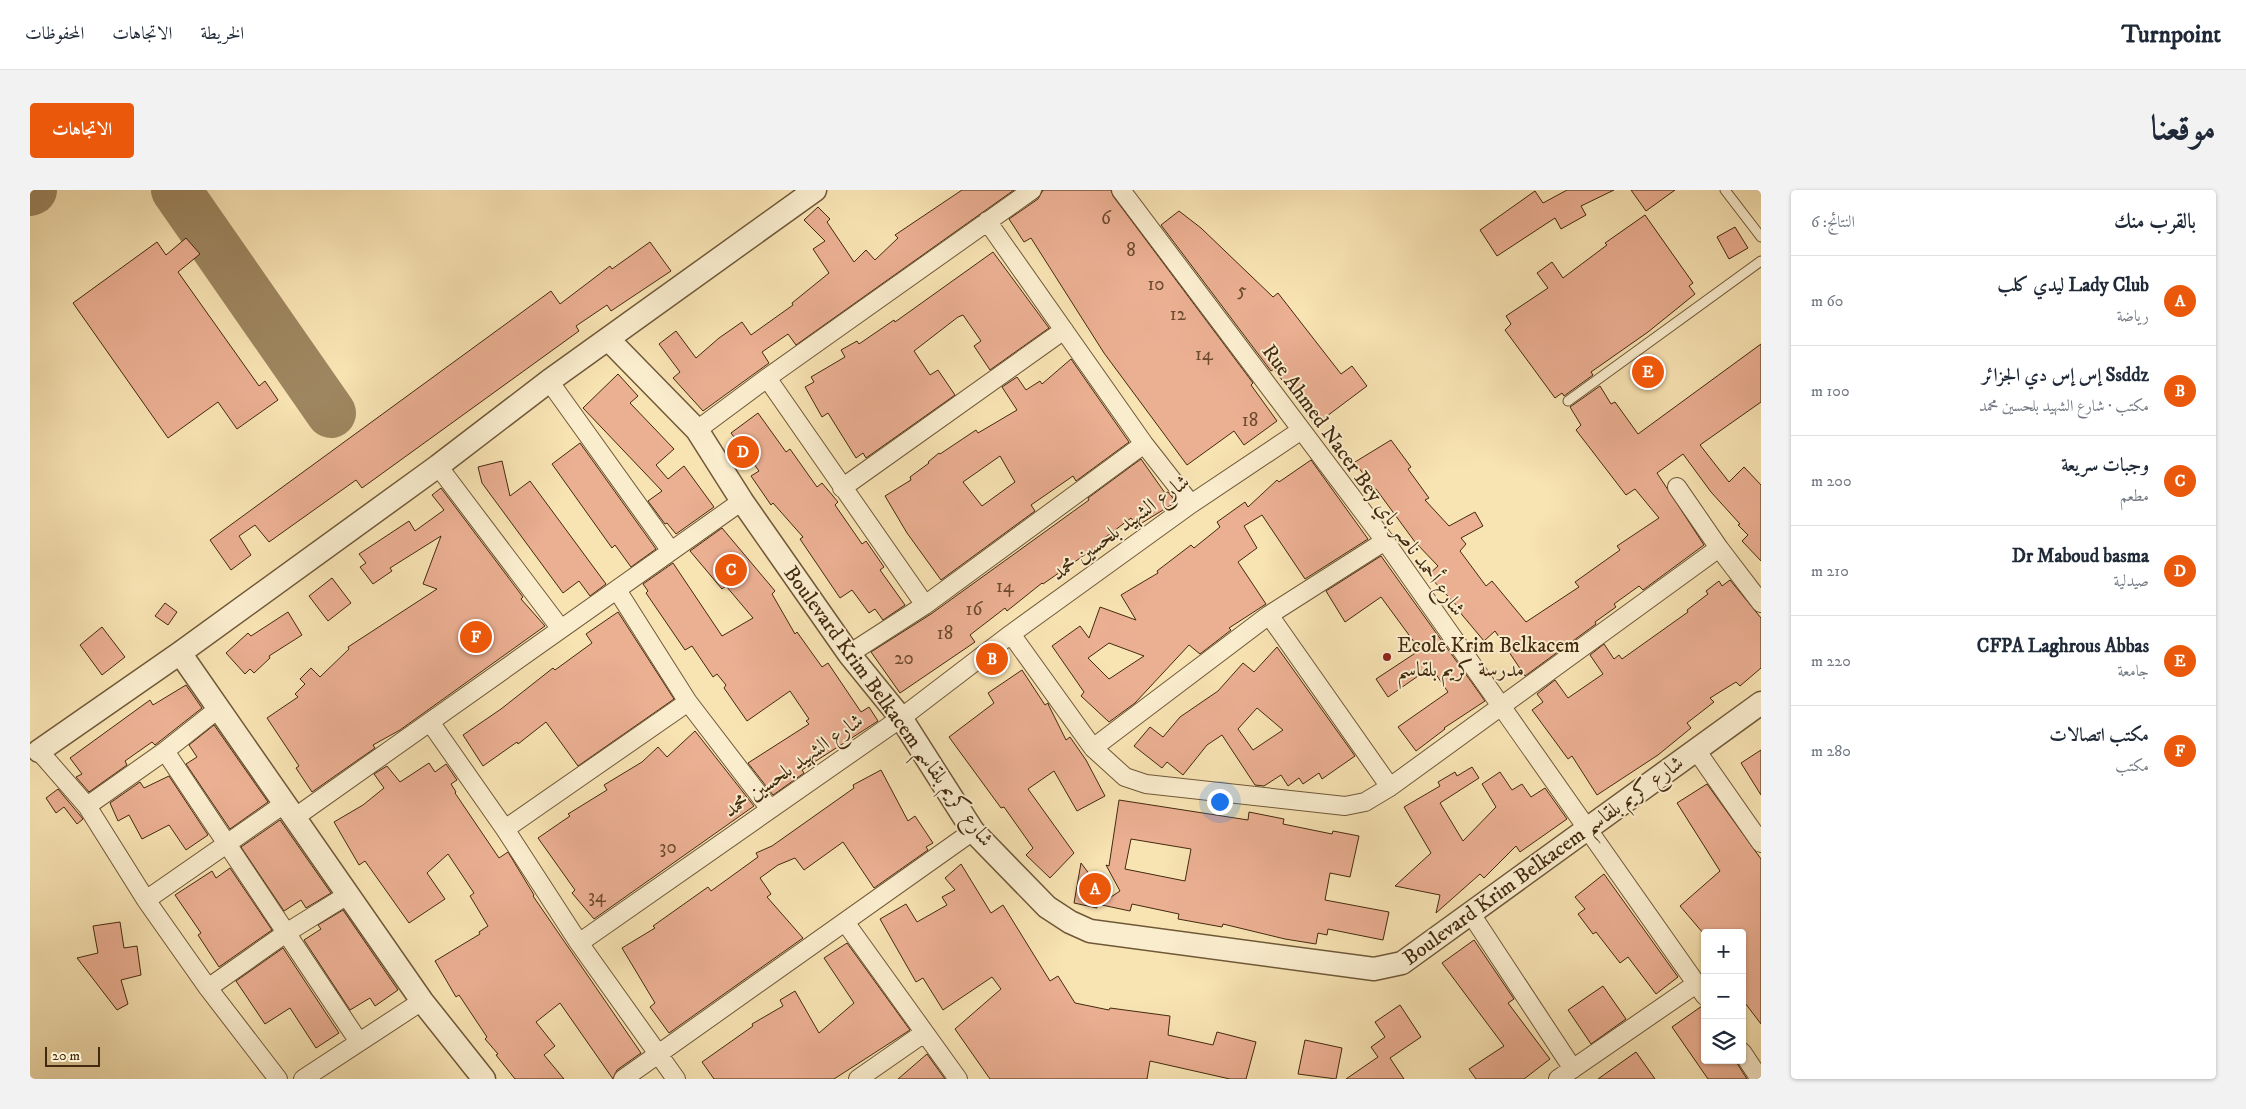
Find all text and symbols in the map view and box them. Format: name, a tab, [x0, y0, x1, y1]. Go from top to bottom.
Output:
text: Turnpoint	[2122, 20, 2221, 50]
text: المحفوظات	[25, 23, 84, 45]
text: الاتجاهات	[112, 23, 172, 45]
text: الخريطة	[200, 23, 244, 45]
button: الاتجاهات	[30, 103, 134, 158]
text: موقعنا	[2151, 107, 2216, 151]
house number: 6	[1101, 207, 1112, 230]
text: بالقرب منك	[2114, 209, 2196, 235]
text: النتائج: 6	[1811, 212, 1855, 232]
house number: 8	[1126, 239, 1136, 262]
house number: 10	[1147, 273, 1165, 296]
text: Lady Club ليدي كلب	[1997, 274, 2149, 297]
house number: 5	[1237, 279, 1247, 302]
text: 60 m	[1811, 291, 1843, 311]
text: A	[2175, 291, 2185, 311]
house number: 12	[1170, 303, 1187, 326]
text: رياضة	[2117, 306, 2149, 326]
street label: Rue Ahmed Nacer Bey شارع أحمد ناصر باي	[1253, 338, 1473, 624]
house number: 14	[1195, 343, 1214, 366]
pin: E	[1632, 353, 1664, 391]
text: Ssddz إس إس دي الجزائر	[1982, 364, 2149, 387]
text: 100 m	[1811, 381, 1850, 401]
text: B	[2175, 381, 2185, 401]
text: مكتب · شارع الشهيد بلحسين محمد	[1979, 396, 2149, 416]
house number: 18	[1242, 409, 1258, 432]
pin: D	[727, 433, 759, 471]
text: وجبات سريعة	[2061, 454, 2149, 477]
street label: شارع الشهيد بلحسين محمد	[1046, 469, 1197, 590]
text: 200 m	[1811, 471, 1852, 491]
text: C	[2175, 471, 2185, 491]
text: مطعم	[2120, 486, 2149, 506]
text: Dr Maboud basma	[2012, 545, 2149, 568]
pin: C	[715, 551, 747, 589]
street label: Boulevard Krim Belkacem شارع كريم بلقاسم	[779, 561, 999, 851]
text: 210 m	[1811, 561, 1849, 581]
text: D	[2174, 561, 2186, 581]
text: صيدلية	[2114, 571, 2149, 591]
house number: 14	[996, 575, 1015, 598]
house number: 16	[966, 598, 984, 621]
pin: F	[460, 618, 492, 656]
house number: 18	[937, 622, 953, 645]
place label: Ecole Krim Belkacem مدرسة كريم بلقاسم	[1397, 633, 1580, 690]
text: CFPA Laghrous Abbas	[1977, 635, 2149, 658]
pin: B	[976, 640, 1008, 678]
house number: 20	[894, 647, 914, 670]
marker: Ecole Krim Belkacem مدرسة كريم بلقاسم	[1381, 651, 1393, 663]
text: 220 m	[1811, 651, 1851, 671]
text: E	[2174, 651, 2186, 671]
text: جامعة	[2117, 661, 2149, 681]
street label: شارع الشهيد بلحسين محمد	[719, 708, 871, 827]
text: مكتب اتصالات	[2049, 724, 2149, 747]
text: 280 m	[1811, 741, 1851, 761]
text: F	[2175, 741, 2185, 761]
street label: Boulevard Krim Belkacem شارع كريم بلقاسم	[1398, 750, 1693, 977]
text: مكتب	[2115, 756, 2149, 776]
your location	[1207, 789, 1233, 815]
house number: 30	[659, 836, 677, 859]
pin: A	[1079, 870, 1111, 908]
house number: 34	[588, 885, 607, 908]
map controls	[1701, 929, 1746, 1064]
button: +	[1701, 929, 1746, 974]
button: −	[1701, 974, 1746, 1019]
button: layers	[1701, 1019, 1746, 1064]
scale bar	[45, 1044, 100, 1067]
text: 20 m	[52, 1047, 80, 1065]

